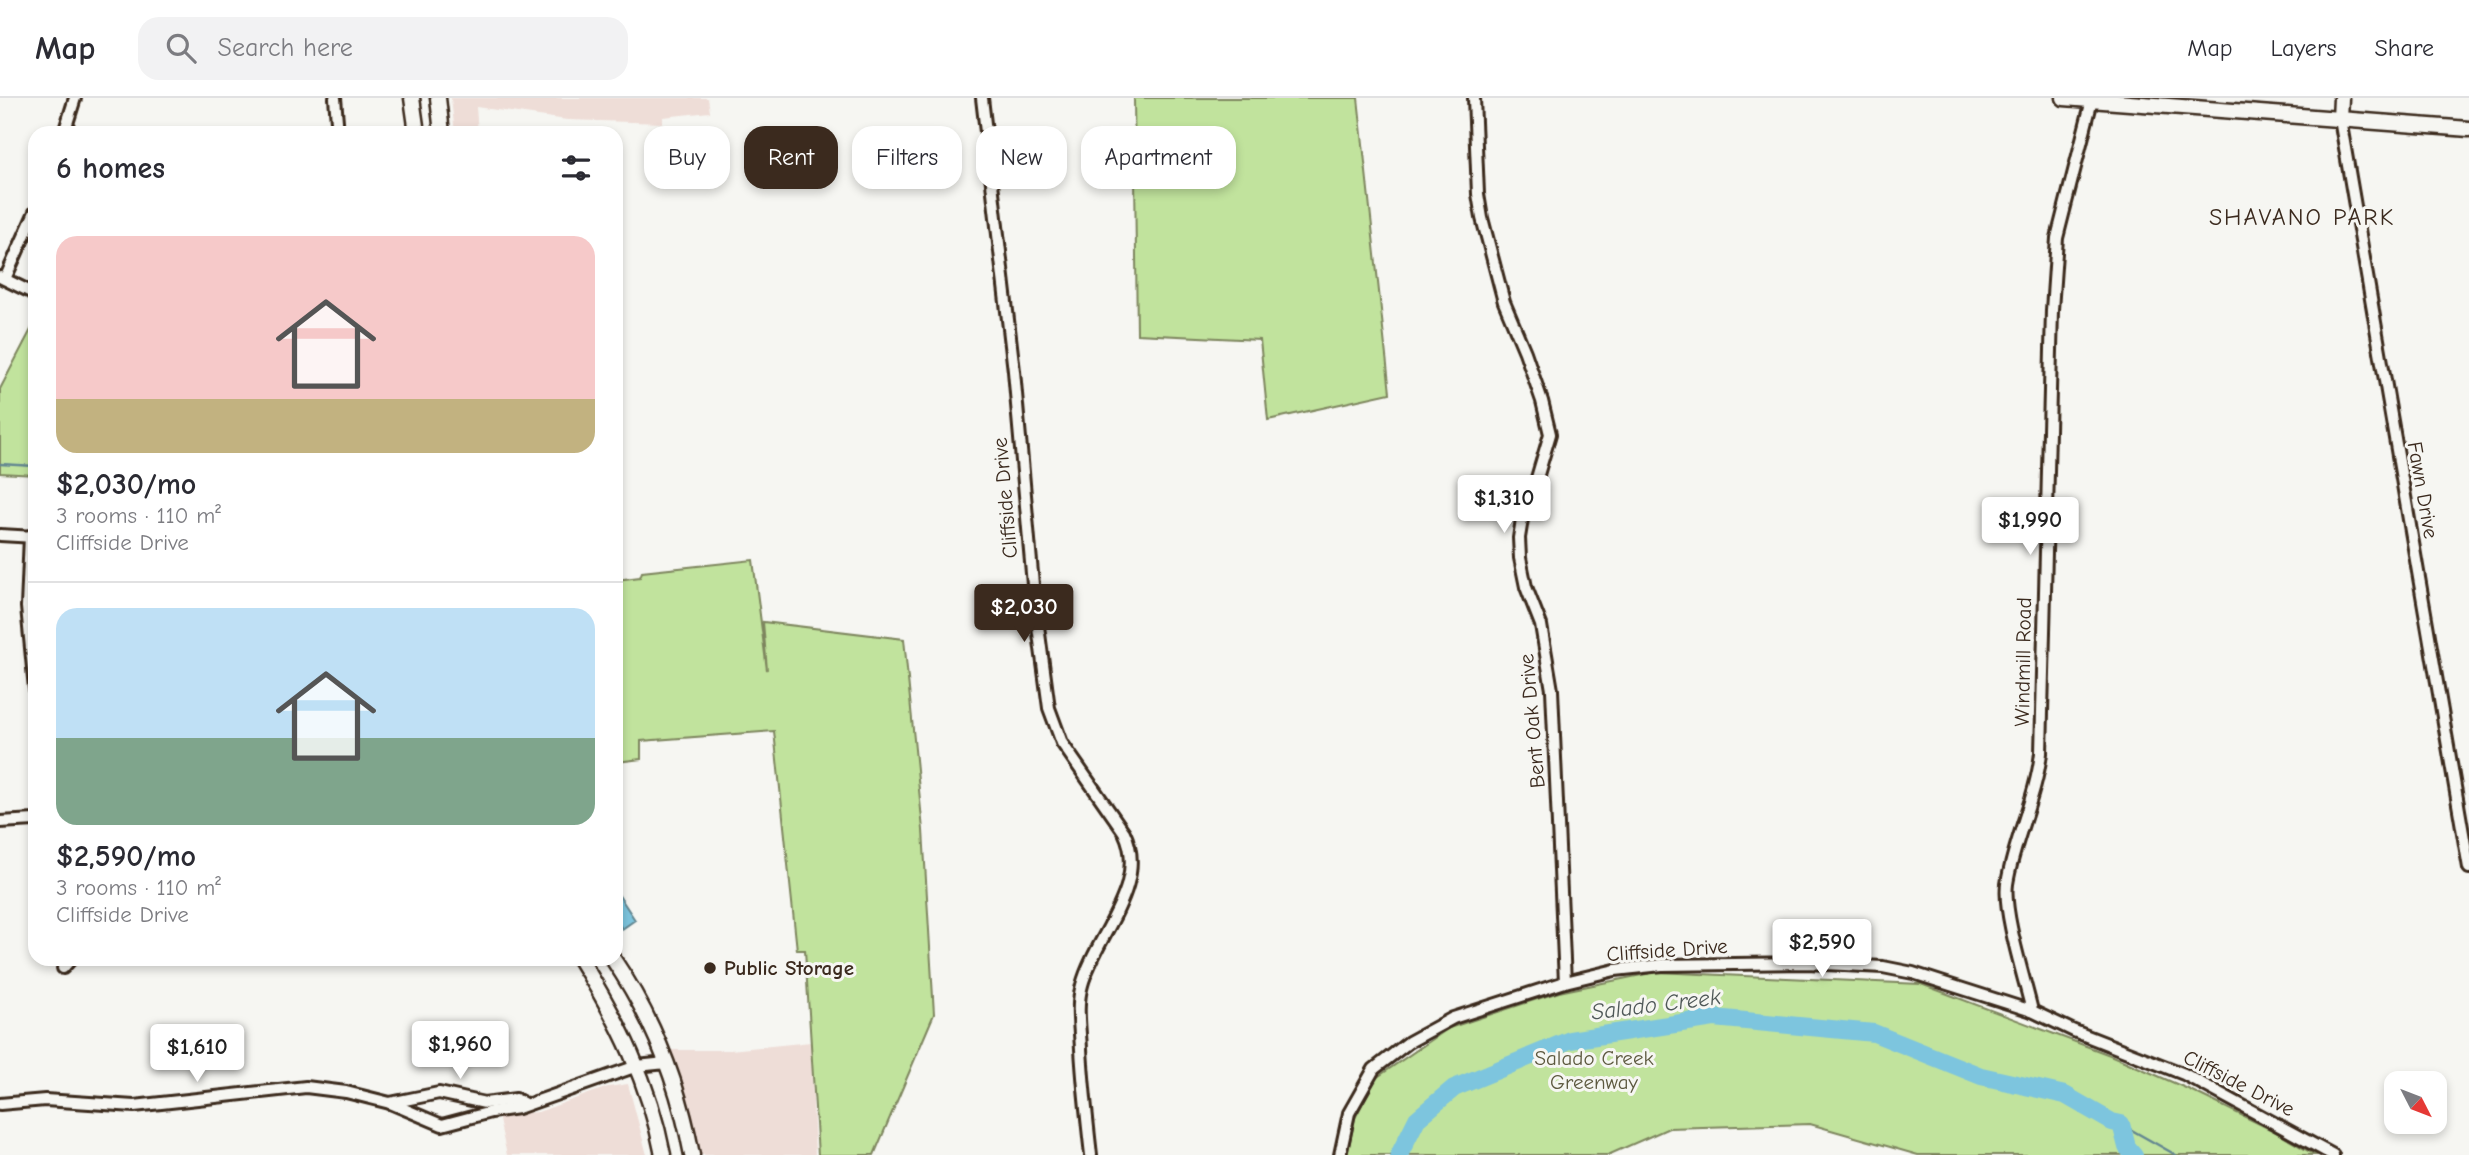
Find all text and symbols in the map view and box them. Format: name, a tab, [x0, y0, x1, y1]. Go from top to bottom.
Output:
search box	[138, 17, 628, 80]
text: Map	[35, 29, 96, 67]
icon: search	[162, 29, 200, 67]
text: Search here	[218, 33, 353, 63]
text: Map	[2187, 34, 2233, 62]
text: Layers	[2271, 34, 2336, 62]
text: Share	[2374, 34, 2434, 62]
chip: Buy	[644, 126, 730, 189]
chip: Rent	[744, 126, 838, 189]
chip: Filters	[852, 126, 962, 189]
chip: New	[976, 126, 1067, 189]
chip: Apartment	[1081, 126, 1236, 189]
icon: filters	[557, 149, 595, 187]
text: 6 homes	[56, 151, 165, 186]
district label: SHAVANO PARK	[2209, 203, 2395, 231]
icon: home	[263, 281, 389, 407]
street label: Cliffside Drive	[988, 437, 1022, 559]
street label: Fawn Drive	[2403, 440, 2443, 540]
text: $2,030/mo	[56, 467, 196, 502]
pin: $1,310	[1447, 476, 1561, 535]
text: $1,310	[1474, 484, 1534, 511]
pin: $1,990	[1973, 498, 2087, 557]
text: 3 rooms · 110 m²	[56, 502, 221, 529]
text: $1,990	[1998, 506, 2062, 533]
text: Cliffside Drive	[56, 529, 189, 556]
pin: $2,030	[967, 584, 1081, 644]
text: $2,030	[990, 593, 1058, 620]
street label: Windmill Road	[2010, 597, 2036, 727]
icon: home	[263, 653, 389, 779]
street label: Bent Oak Drive	[1514, 653, 1550, 789]
text: $2,590/mo	[56, 839, 196, 874]
text: 3 rooms · 110 m²	[56, 874, 221, 901]
text: Cliffside Drive	[56, 901, 189, 928]
pin: $2,590	[1765, 920, 1879, 979]
text: $2,590	[1788, 928, 1856, 955]
street label: Cliffside Drive	[1606, 934, 1728, 966]
place label: Public Storage	[724, 956, 854, 980]
marker: Public Storage	[702, 960, 718, 976]
water label: Salado Creek	[1590, 983, 1723, 1026]
pin: $1,960	[403, 1021, 517, 1081]
pin: $1,610	[140, 1024, 254, 1084]
text: $1,960	[428, 1030, 492, 1057]
text: $1,610	[166, 1033, 228, 1060]
street label: Cliffside Drive	[2179, 1045, 2299, 1121]
park label: Salado Creek Greenway	[1534, 1046, 1654, 1094]
north arrow	[2384, 1071, 2446, 1134]
map controls	[2384, 1071, 2447, 1134]

